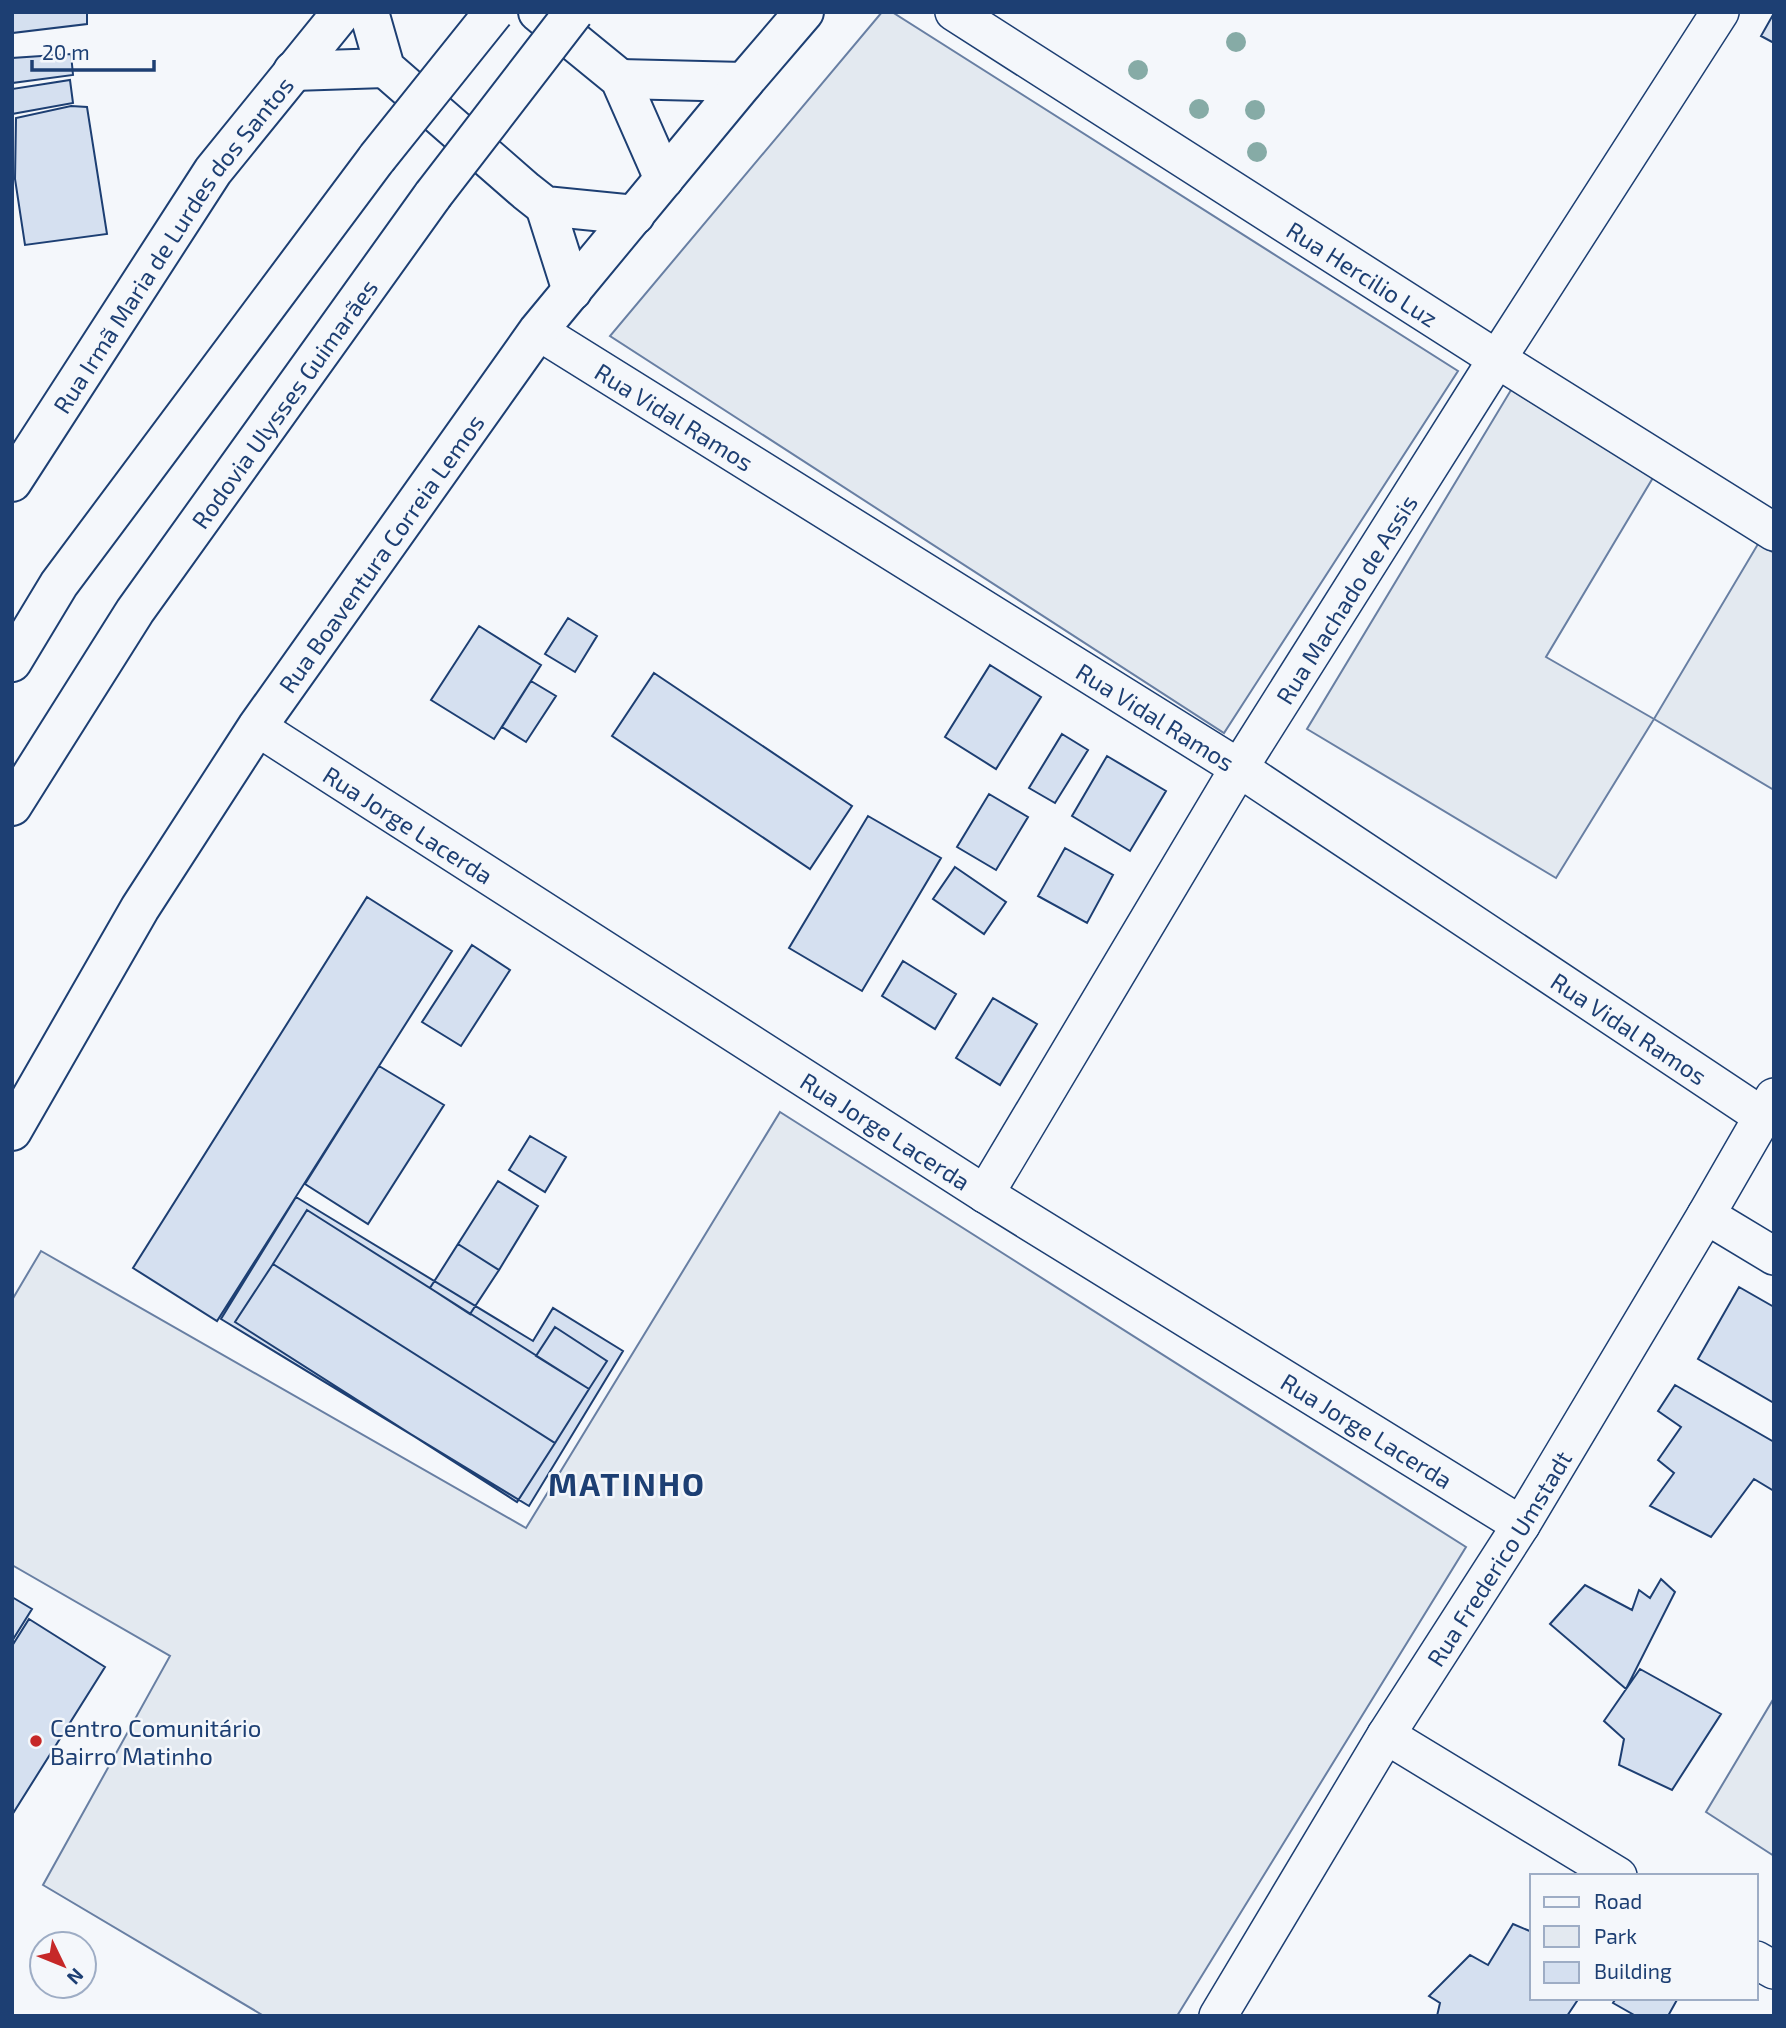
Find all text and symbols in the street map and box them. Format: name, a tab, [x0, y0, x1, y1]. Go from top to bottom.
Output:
scale bar	[32, 28, 154, 72]
text: 20 m	[42, 39, 90, 64]
street label: Rua Irmã Maria de Lurdes dos Santos	[46, 70, 299, 418]
street label: Rua Hercilio Luz	[1282, 214, 1444, 332]
street label: Rodovia Ulysses Guimarães	[185, 273, 383, 534]
street label: Rua Vidal Ramos	[590, 356, 759, 476]
street label: Rua Boaventura Correia Lemos	[272, 408, 489, 698]
street label: Rua Machado de Assis	[1269, 489, 1423, 709]
street label: Rua Vidal Ramos	[1071, 656, 1240, 776]
street label: Rua Jorge Lacerda	[318, 759, 499, 889]
street label: Rua Vidal Ramos	[1546, 966, 1713, 1090]
street label: Rua Jorge Lacerda	[796, 1065, 976, 1195]
street label: Rua Jorge Lacerda	[1276, 1366, 1458, 1494]
street label: Rua Frederico Umstadt	[1420, 1445, 1577, 1671]
district label: MATINHO	[548, 1464, 706, 1502]
place label: Centro Comunitário Bairro Matinho	[50, 1713, 261, 1770]
marker: Centro Comunitário Bairro Matinho	[28, 1733, 44, 1749]
legend	[1530, 1874, 1758, 2000]
text: Road	[1594, 1888, 1642, 1913]
text: Park	[1594, 1923, 1637, 1948]
north arrow	[28, 1930, 98, 2000]
text: Building	[1594, 1958, 1672, 1983]
text: N	[63, 1964, 89, 1990]

